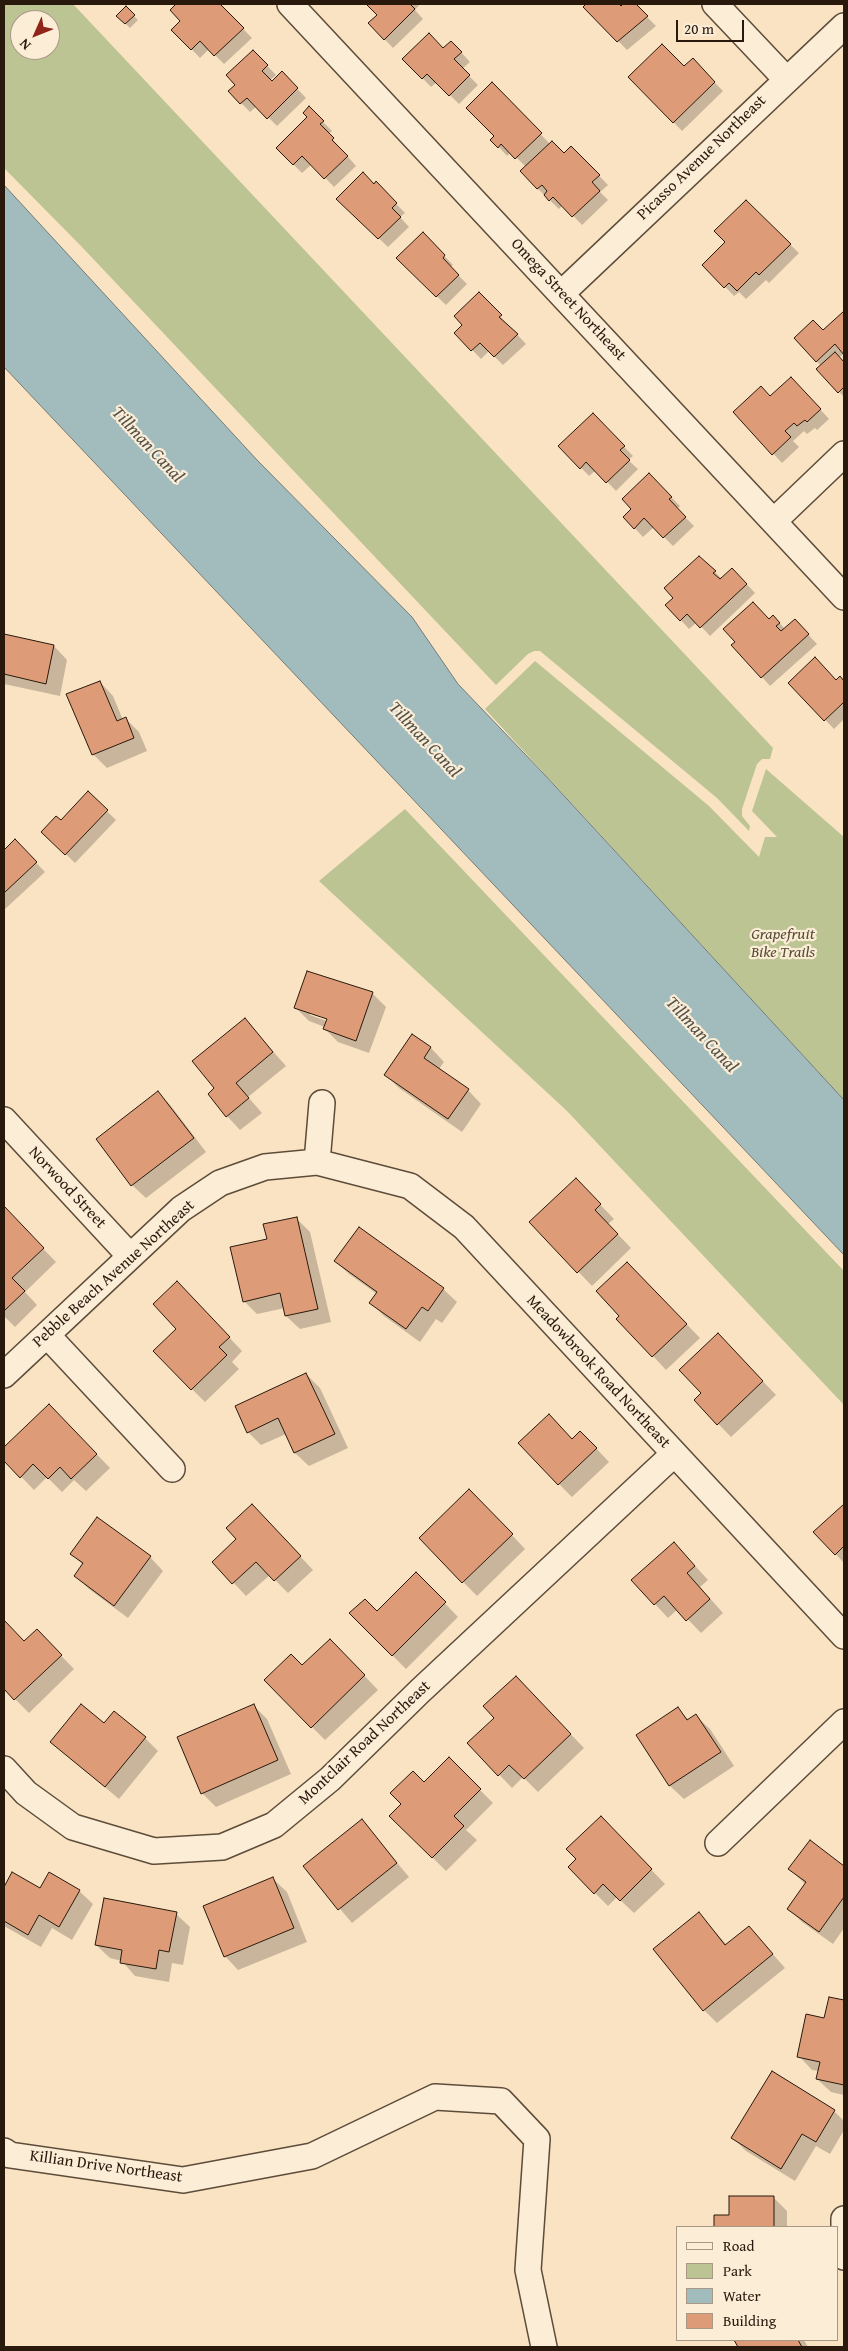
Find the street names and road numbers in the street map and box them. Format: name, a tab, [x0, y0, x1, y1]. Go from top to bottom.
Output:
street label: Picasso Avenue Northeast	[634, 91, 770, 225]
street label: Omega Street Northeast	[506, 235, 630, 365]
street label: Norwood Street	[24, 1143, 110, 1233]
street label: Pebble Beach Avenue Northeast	[29, 1196, 199, 1352]
street label: Meadowbrook Road Northeast	[522, 1291, 674, 1453]
street label: Montclair Road Northeast	[295, 1677, 435, 1809]
street label: Killian Drive Northeast	[28, 2147, 184, 2187]

